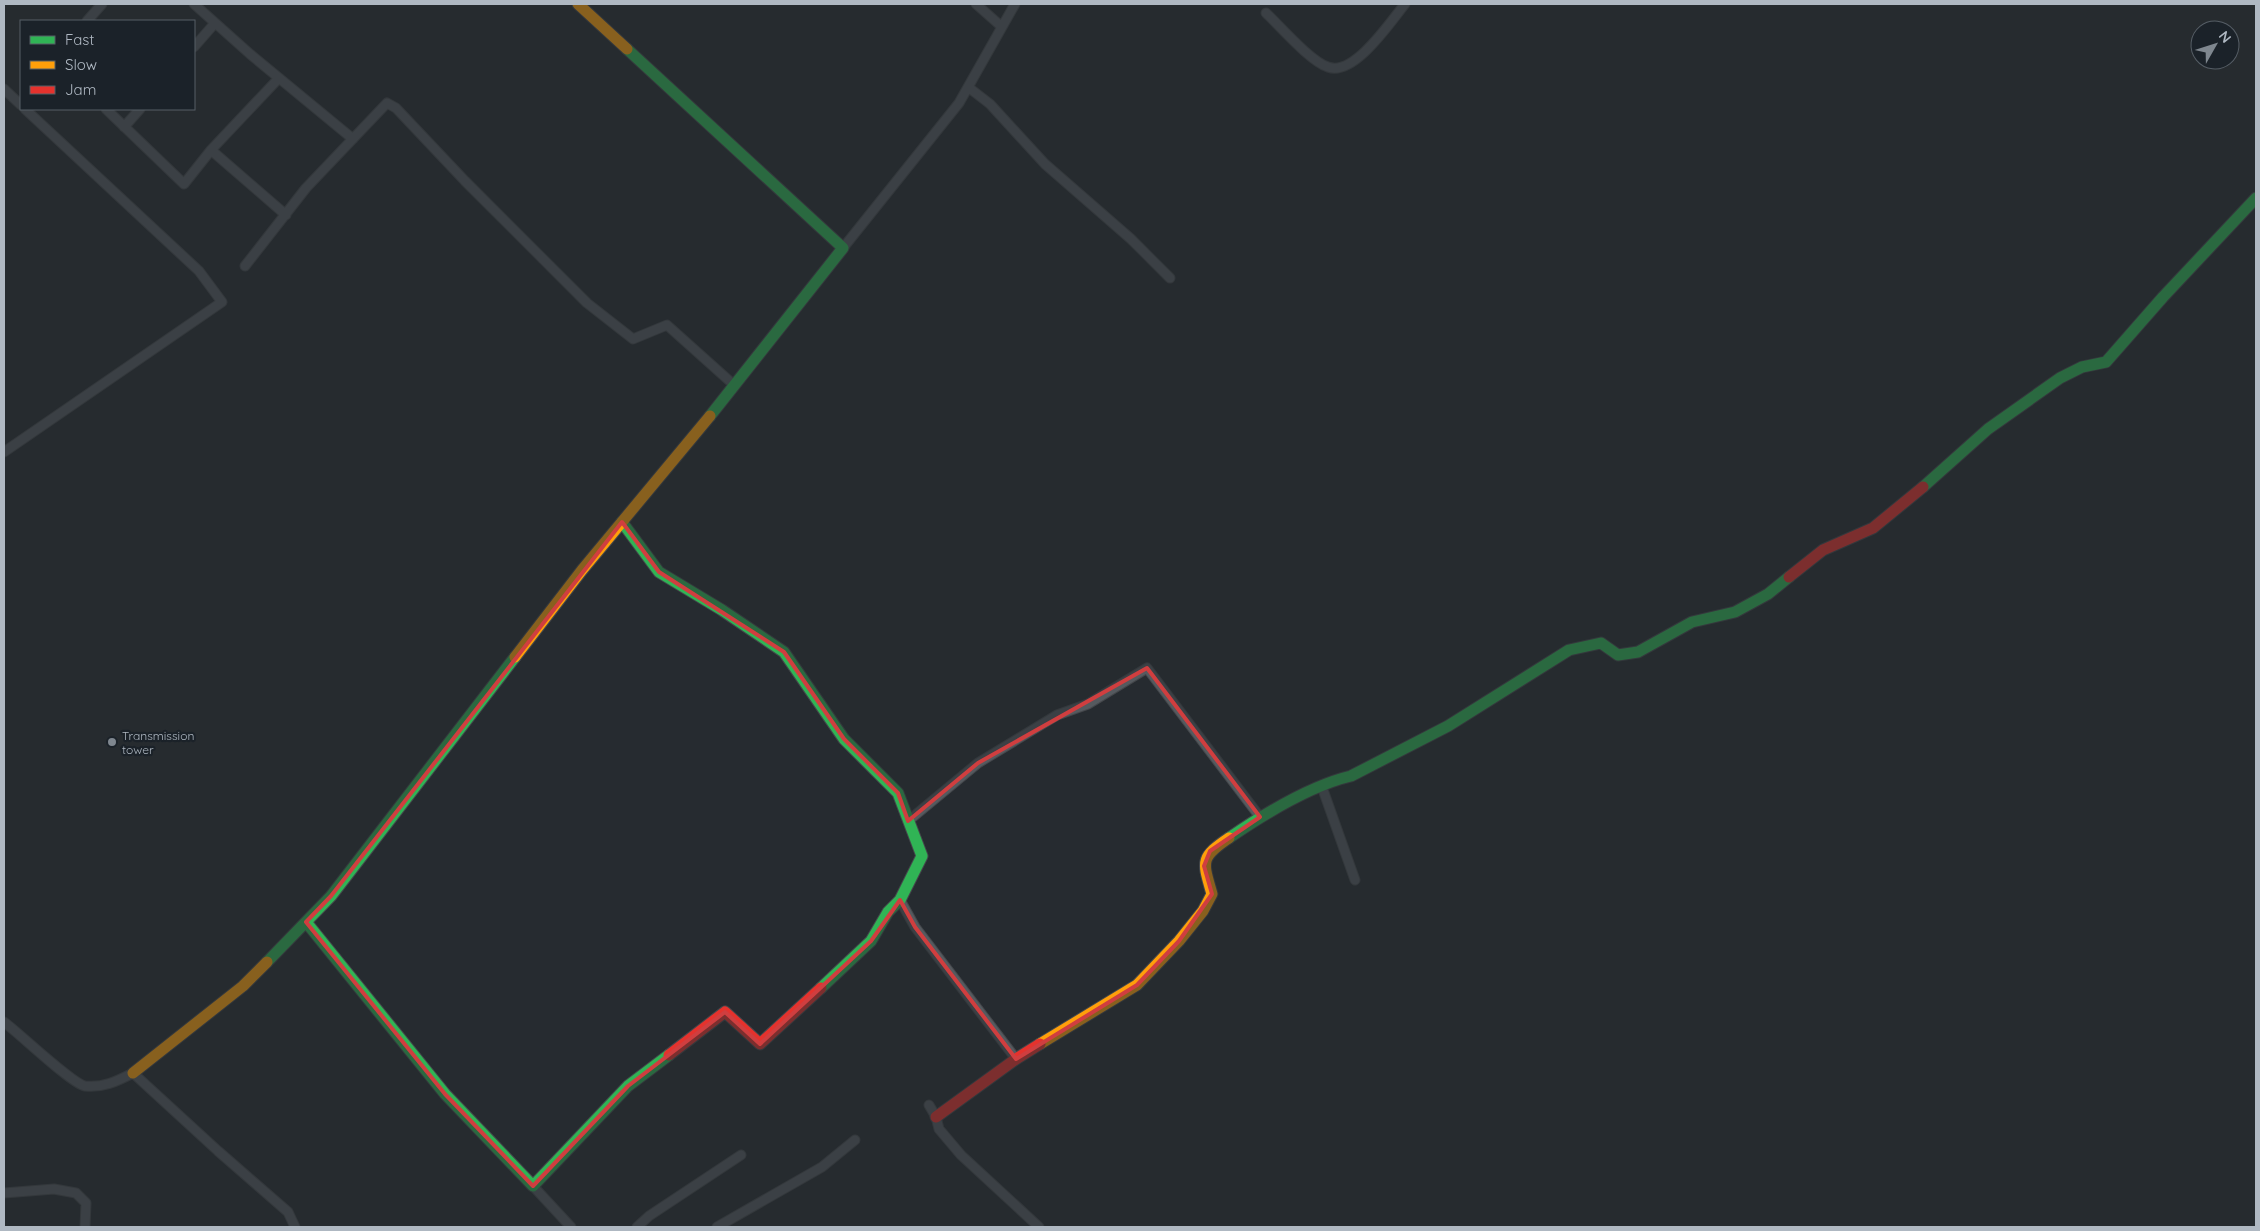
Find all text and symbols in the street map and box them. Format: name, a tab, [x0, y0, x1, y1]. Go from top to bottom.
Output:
legend	[20, 20, 195, 110]
north arrow	[2190, 20, 2240, 70]
text: N	[2215, 27, 2235, 46]
text: Fast	[65, 30, 94, 49]
text: Slow	[65, 55, 97, 74]
text: Jam	[65, 80, 96, 99]
place label: Transmission tower	[122, 728, 194, 757]
marker: Transmission tower	[106, 736, 118, 748]

